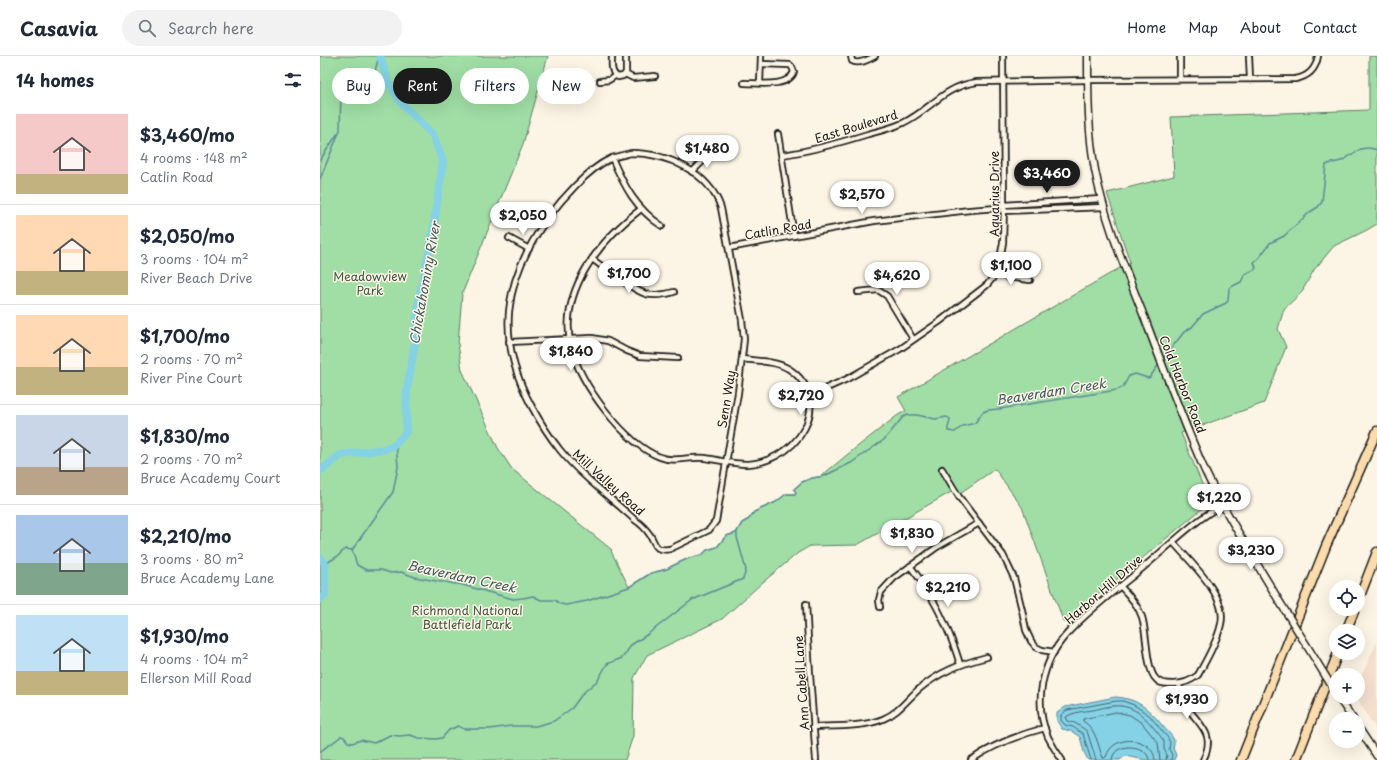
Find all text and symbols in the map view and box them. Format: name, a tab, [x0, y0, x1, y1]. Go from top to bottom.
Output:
search box	[122, 10, 402, 46]
text: Casavia	[20, 14, 98, 42]
text: Search here	[168, 16, 254, 39]
icon: search	[136, 17, 158, 39]
text: Home	[1127, 17, 1166, 38]
text: Map	[1188, 17, 1218, 38]
text: About	[1240, 17, 1281, 38]
text: Contact	[1303, 17, 1357, 38]
text: 14 homes	[16, 67, 94, 93]
chip: Buy	[332, 68, 385, 104]
chip: Rent	[393, 68, 452, 104]
chip: Filters	[460, 68, 529, 104]
chip: New	[537, 68, 595, 104]
icon: filters	[282, 69, 304, 91]
street label: East Boulevard	[812, 105, 900, 147]
text: $3,460/mo	[140, 122, 235, 148]
icon: home	[48, 130, 96, 178]
pin: $1,480	[674, 135, 740, 169]
text: $1,480	[685, 138, 729, 157]
text: 4 rooms · 148 m²	[140, 148, 248, 167]
street label: Aquarius Drive	[985, 151, 1003, 237]
pin: $3,460	[1014, 160, 1080, 194]
text: $3,460	[1023, 163, 1071, 182]
text: Catlin Road	[140, 167, 213, 186]
pin: $2,570	[829, 181, 895, 215]
text: $2,570	[839, 184, 885, 203]
pin: $2,050	[490, 202, 556, 236]
text: $2,050	[499, 205, 547, 224]
street label: Catlin Road	[743, 214, 813, 244]
water label: Chickahominy River	[404, 218, 444, 346]
text: $2,050/mo	[140, 223, 234, 249]
icon: home	[48, 231, 96, 279]
text: 3 rooms · 104 m²	[140, 249, 249, 268]
pin: $1,100	[978, 252, 1044, 286]
text: $1,100	[990, 255, 1032, 274]
pin: $1,700	[596, 260, 662, 294]
pin: $4,620	[864, 262, 930, 296]
text: $1,700	[607, 263, 651, 282]
text: $4,620	[874, 265, 920, 284]
park label: Meadowview Park	[333, 267, 408, 299]
text: River Beach Drive	[140, 268, 252, 287]
text: $1,700/mo	[140, 323, 230, 349]
icon: home	[48, 331, 96, 379]
street label: Cold Harbor Road	[1155, 332, 1211, 436]
pin: $1,840	[538, 338, 604, 372]
text: $1,840	[549, 341, 593, 360]
text: 2 rooms · 70 m²	[140, 349, 243, 368]
text: River Pine Court	[140, 368, 242, 387]
street label: Senn Way	[713, 369, 739, 429]
water label: Beaverdam Creek	[995, 373, 1108, 409]
pin: $2,720	[768, 382, 834, 416]
text: $2,720	[778, 385, 824, 404]
text: $1,830/mo	[140, 423, 230, 449]
icon: home	[48, 431, 96, 479]
street label: Mill Valley Road	[569, 445, 649, 519]
text: 2 rooms · 70 m²	[140, 449, 243, 468]
text: Bruce Academy Court	[140, 468, 280, 487]
pin: $1,220	[1186, 484, 1252, 518]
text: $1,220	[1197, 487, 1241, 506]
pin: $1,830	[879, 520, 945, 554]
text: $2,210/mo	[140, 523, 231, 549]
text: $1,830	[890, 523, 934, 542]
icon: home	[48, 531, 96, 579]
pin: $3,230	[1218, 537, 1284, 571]
text: $3,230	[1227, 540, 1275, 559]
text: 3 rooms · 80 m²	[140, 549, 244, 568]
street label: Harbor Hill Drive	[1060, 550, 1146, 628]
water label: Beaverdam Creek	[406, 555, 519, 597]
text: Bruce Academy Lane	[140, 568, 274, 587]
pin: $2,210	[915, 574, 981, 608]
text: $2,210	[925, 577, 971, 596]
map controls	[1329, 580, 1365, 748]
button: locate	[1329, 580, 1365, 616]
park label: Richmond National Battlefield Park	[412, 601, 522, 633]
text: $1,930/mo	[140, 623, 229, 649]
button: layers	[1329, 624, 1365, 660]
icon: home	[48, 631, 96, 679]
street label: Ann Cabell Lane	[789, 635, 813, 731]
text: 4 rooms · 104 m²	[140, 649, 249, 668]
text: Ellerson Mill Road	[140, 668, 252, 687]
button: +	[1329, 668, 1365, 704]
pin: $1,930	[1154, 686, 1220, 720]
text: $1,930	[1165, 689, 1209, 708]
button: −	[1329, 712, 1365, 748]

